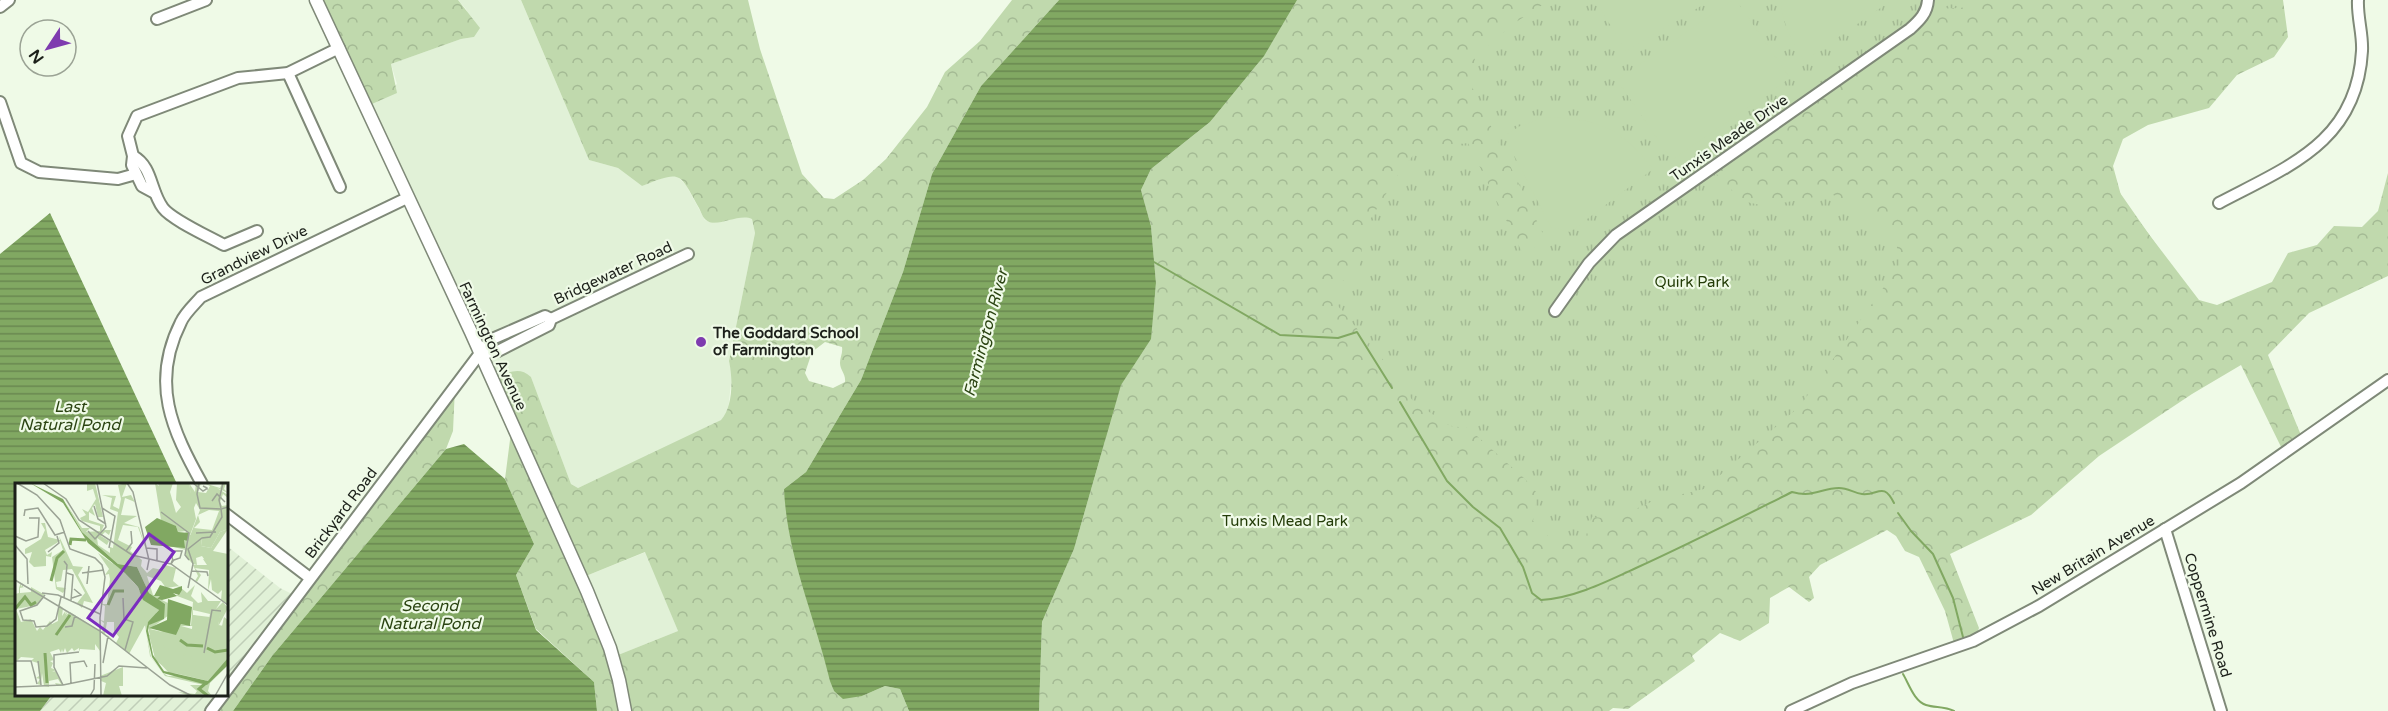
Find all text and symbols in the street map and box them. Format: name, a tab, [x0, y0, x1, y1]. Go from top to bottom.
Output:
north arrow	[18, 18, 78, 78]
text: N	[25, 45, 49, 67]
street label: Tunxis Meade Drive	[1667, 91, 1791, 185]
street label: Grandview Drive	[197, 221, 311, 289]
street label: Bridgewater Road	[551, 238, 675, 308]
water label: Farmington River	[959, 265, 1013, 399]
park label: Quirk Park	[1655, 273, 1729, 291]
street label: Farmington Avenue	[455, 279, 531, 413]
place label: The Goddard School of Farmington	[712, 324, 859, 360]
marker: The Goddard School of Farmington	[694, 335, 708, 349]
water label: Last Natural Pond	[20, 397, 122, 435]
street label: Brickyard Road	[301, 464, 381, 562]
inset map	[15, 483, 228, 696]
street label: New Britain Avenue	[2028, 511, 2158, 599]
park label: Tunxis Mead Park	[1222, 512, 1348, 530]
street label: Coppermine Road	[2181, 551, 2235, 679]
water label: Second Natural Pond	[380, 596, 482, 634]

